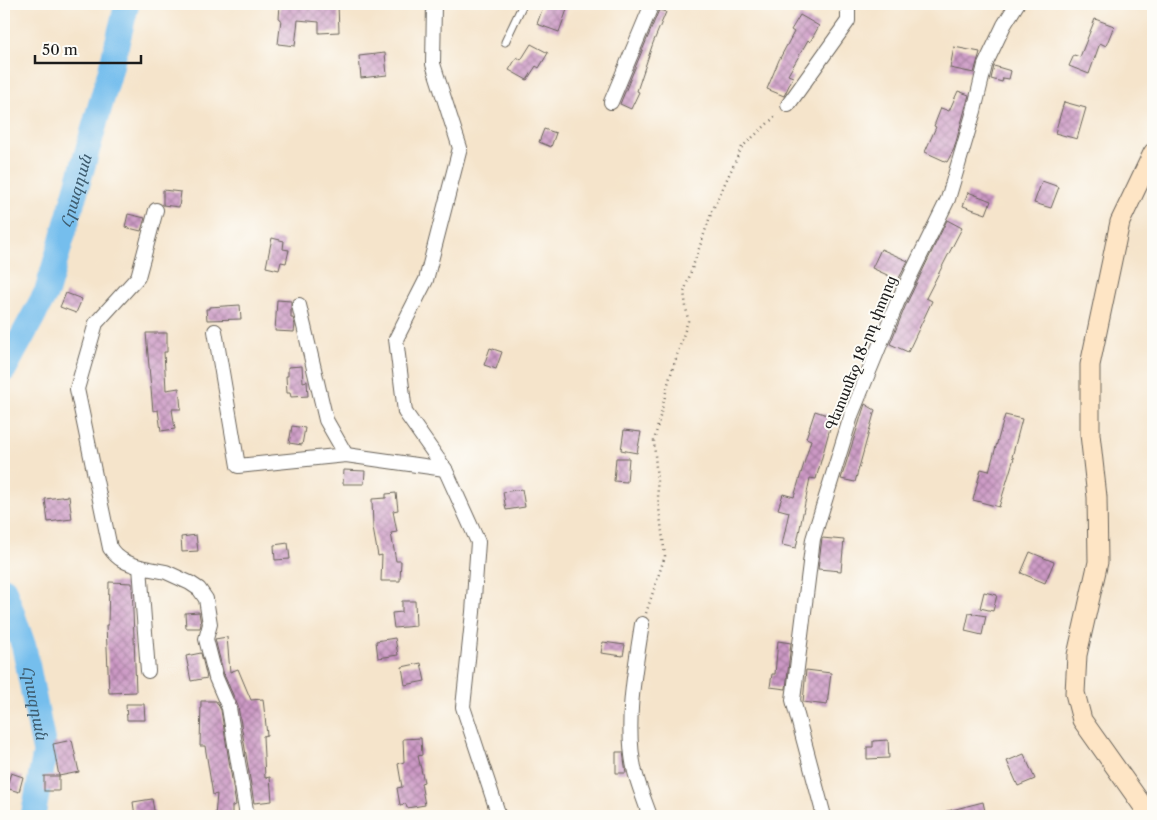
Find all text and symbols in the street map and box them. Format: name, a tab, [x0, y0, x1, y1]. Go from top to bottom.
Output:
scale bar	[35, 32, 141, 64]
text: 50 m	[42, 40, 78, 59]
water label: Հրազդան	[56, 151, 96, 230]
street label: Գետամեջ 18-րդ փողոց	[821, 272, 900, 433]
water label: Հրազդան	[18, 664, 52, 742]

